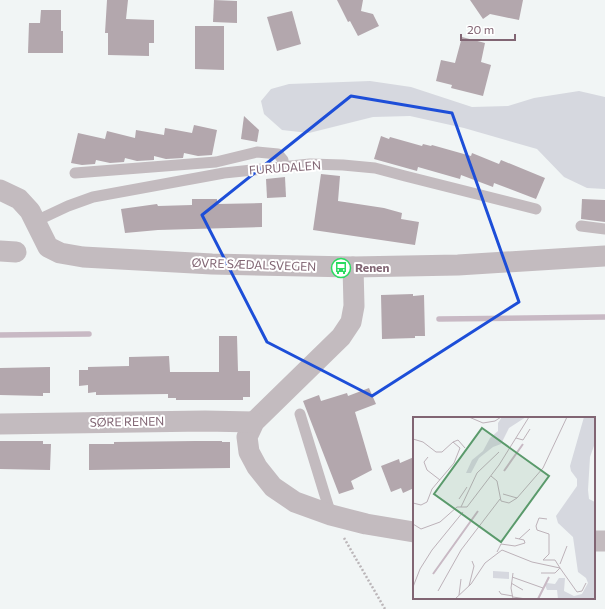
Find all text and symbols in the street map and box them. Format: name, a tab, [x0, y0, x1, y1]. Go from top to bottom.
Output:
scale bar	[461, 16, 515, 42]
text: 20 m	[467, 22, 494, 36]
street label: FURUDALEN	[249, 158, 321, 176]
street label: ØVRE SÆDALSVEGEN	[191, 255, 317, 273]
bus stop icon: Renen	[330, 257, 352, 279]
place label: Renen	[355, 260, 389, 274]
street label: SØRE RENEN	[90, 413, 164, 429]
inset map	[413, 417, 595, 599]

